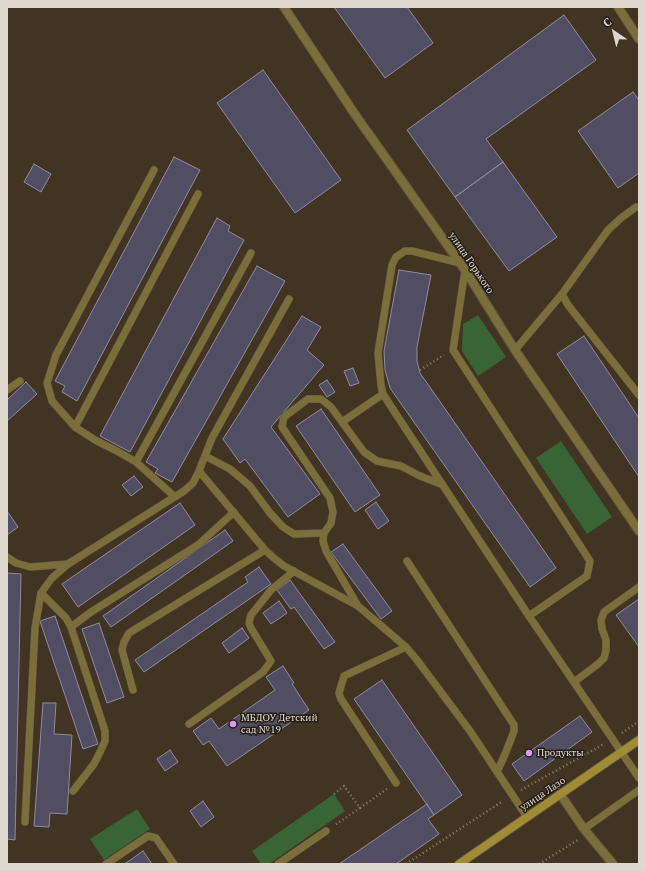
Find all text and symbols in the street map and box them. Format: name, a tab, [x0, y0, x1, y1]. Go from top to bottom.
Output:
north arrow	[594, 12, 634, 52]
text: С	[600, 14, 614, 30]
street label: улица Горького	[446, 230, 496, 296]
place label: МБДОУ Детский сад №19	[241, 712, 318, 736]
marker: МБДОУ Детский сад №19	[228, 719, 238, 729]
place label: Продукты	[537, 747, 584, 759]
marker: Продукты	[524, 748, 534, 758]
street label: улица Лазо	[518, 775, 568, 813]

